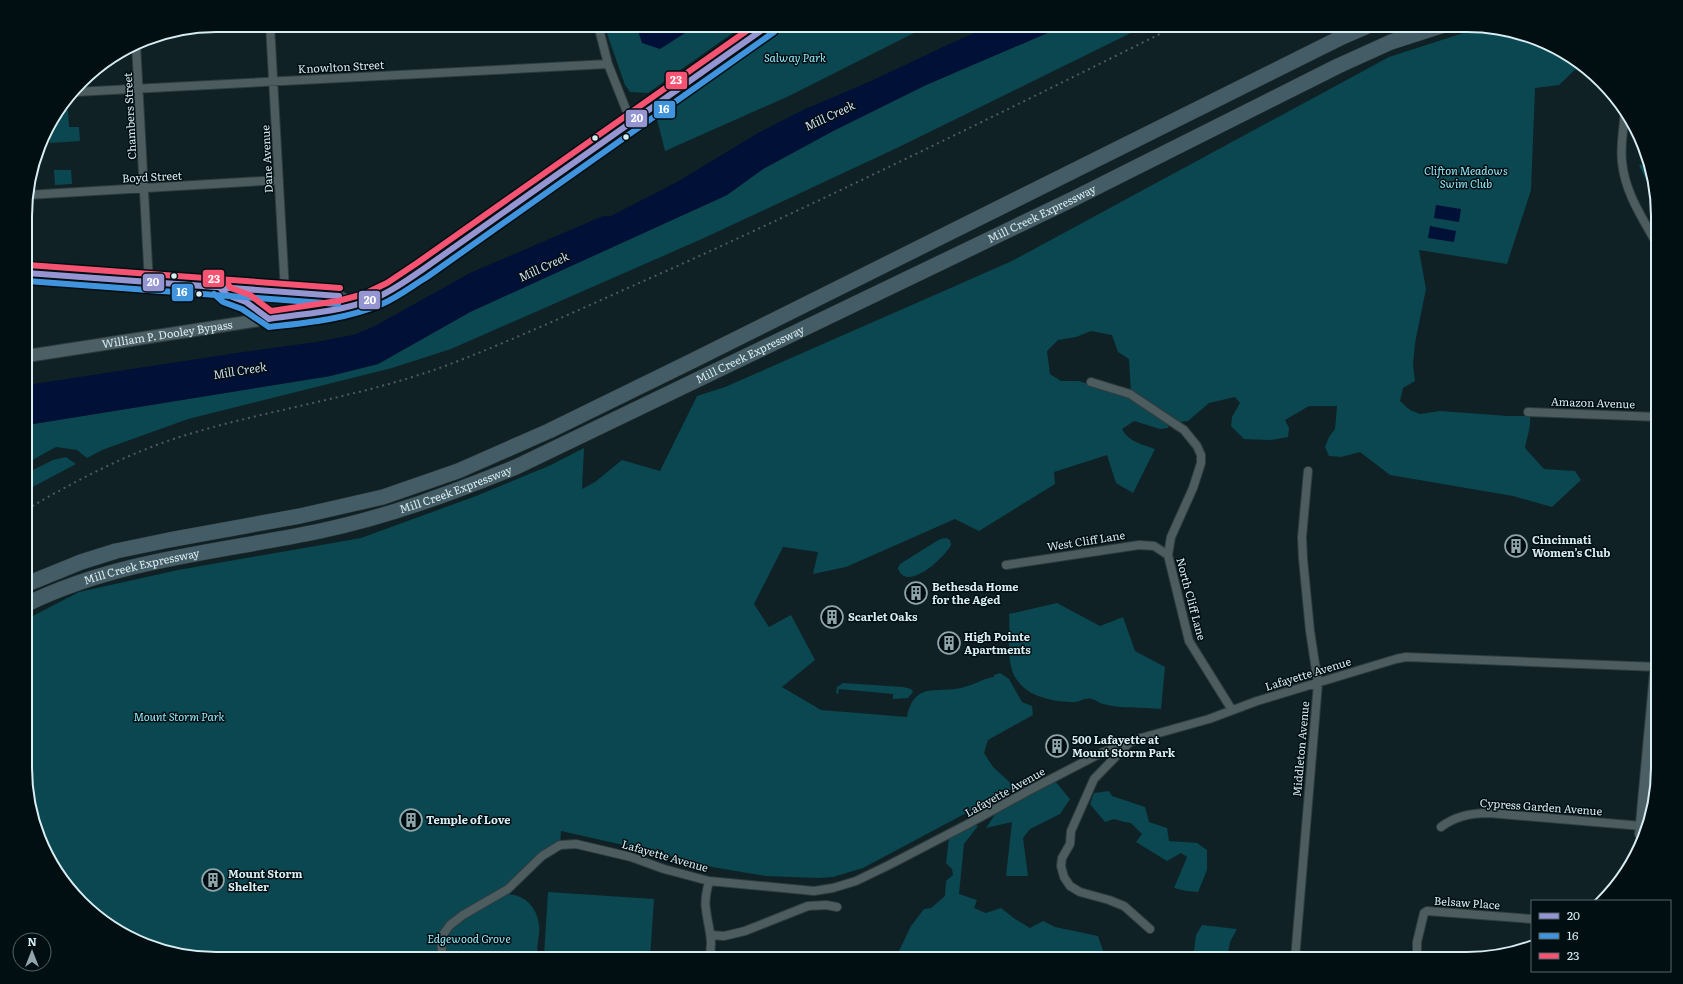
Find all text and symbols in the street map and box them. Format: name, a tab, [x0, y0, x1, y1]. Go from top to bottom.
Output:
park label: Salway Park	[764, 49, 826, 65]
street label: Knowlton Street	[297, 56, 385, 76]
line badge: 23	[665, 71, 688, 90]
text: 23	[670, 71, 682, 87]
street label: Chambers Street	[119, 72, 139, 160]
water label: Mill Creek	[801, 95, 858, 135]
line badge: 16	[653, 100, 676, 119]
text: 16	[659, 100, 670, 116]
line badge: 20	[625, 109, 648, 128]
text: 20	[631, 109, 644, 125]
street label: Dane Avenue	[256, 124, 276, 193]
unlabelled marker	[621, 132, 631, 142]
unlabelled marker	[590, 133, 600, 143]
park label: Clifton Meadows Swim Club	[1424, 162, 1508, 191]
street label: Boyd Street	[122, 166, 183, 186]
street label: Mill Creek Expressway	[984, 180, 1099, 246]
water label: Mill Creek	[515, 246, 572, 286]
line badge: 23	[202, 269, 225, 288]
text: 23	[208, 270, 220, 286]
unlabelled marker	[169, 271, 179, 281]
line badge: 20	[142, 273, 165, 292]
text: 20	[147, 273, 160, 289]
line badge: 16	[171, 283, 194, 302]
text: 16	[177, 283, 188, 299]
unlabelled marker	[194, 289, 204, 299]
line badge: 20	[358, 290, 381, 310]
text: 20	[364, 291, 377, 307]
street label: William P. Dooley Bypass	[101, 315, 234, 351]
street label: Mill Creek Expressway	[693, 320, 807, 386]
water label: Mill Creek	[212, 357, 268, 383]
street label: Amazon Avenue	[1551, 393, 1636, 411]
street label: Mill Creek Expressway	[397, 460, 515, 516]
street label: West Cliff Lane	[1046, 526, 1126, 554]
place label: Cincinnati Women’s Club	[1532, 531, 1610, 560]
building icon: Cincinnati Women’s Club	[1503, 533, 1529, 559]
street label: Mill Creek Expressway	[81, 544, 201, 588]
street label: North Cliff Lane	[1173, 556, 1211, 642]
place label: Bethesda Home for the Aged	[932, 578, 1019, 607]
building icon: Bethesda Home for the Aged	[903, 580, 929, 606]
building icon: Scarlet Oaks	[819, 604, 845, 630]
place label: Scarlet Oaks	[848, 608, 918, 624]
place label: High Pointe Apartments	[964, 628, 1031, 657]
building icon: High Pointe Apartments	[936, 630, 962, 656]
street label: Lafayette Avenue	[1263, 652, 1353, 694]
street label: Middleton Avenue	[1288, 700, 1312, 797]
park label: Mount Storm Park	[133, 708, 225, 724]
place label: 500 Lafayette at Mount Storm Park	[1072, 731, 1176, 760]
building icon: 500 Lafayette at Mount Storm Park	[1044, 733, 1070, 759]
street label: Lafayette Avenue	[962, 762, 1048, 820]
street label: Cypress Garden Avenue	[1479, 794, 1603, 818]
building icon: Temple of Love	[398, 807, 424, 833]
place label: Temple of Love	[426, 811, 510, 827]
street label: Lafayette Avenue	[620, 835, 711, 875]
place label: Mount Storm Shelter	[228, 865, 302, 894]
building icon: Mount Storm Shelter	[200, 867, 226, 893]
street label: Belsaw Place	[1434, 892, 1501, 912]
legend	[1531, 900, 1671, 972]
text: 20	[1567, 906, 1580, 924]
text: 16	[1567, 926, 1579, 944]
park label: Edgewood Grove	[427, 930, 511, 946]
north arrow	[12, 932, 52, 972]
text: N	[27, 933, 37, 949]
text: 23	[1567, 946, 1580, 964]

